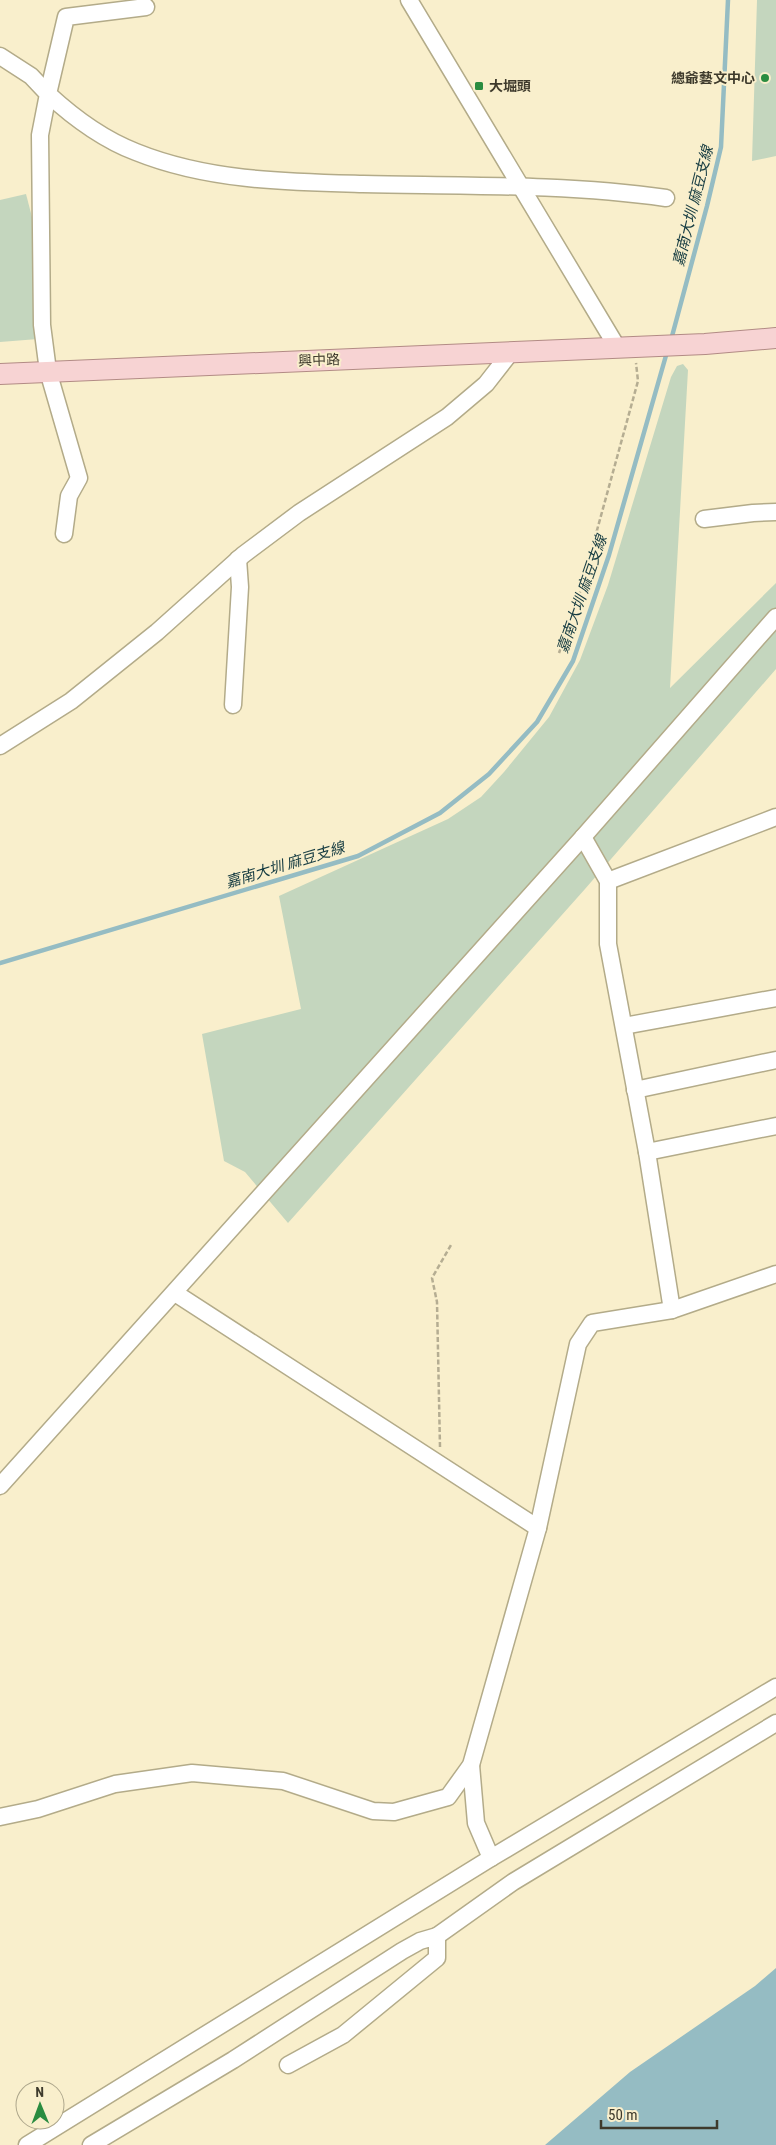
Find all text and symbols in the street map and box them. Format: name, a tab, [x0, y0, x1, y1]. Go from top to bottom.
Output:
place label: 總爺藝文中心	[671, 70, 755, 86]
marker: 總爺藝文中心	[759, 72, 771, 84]
place label: 大堀頭	[489, 78, 531, 94]
marker: 大堀頭	[473, 80, 485, 92]
water label: 嘉南大圳 麻豆支線	[669, 142, 717, 268]
street label: 興中路	[298, 351, 340, 369]
water label: 嘉南大圳 麻豆支線	[553, 531, 611, 655]
water label: 嘉南大圳 麻豆支線	[223, 838, 349, 892]
north arrow	[15, 2080, 65, 2130]
text: N	[35, 2084, 44, 2100]
scale bar	[601, 2098, 717, 2130]
text: 50 m	[608, 2106, 638, 2124]

